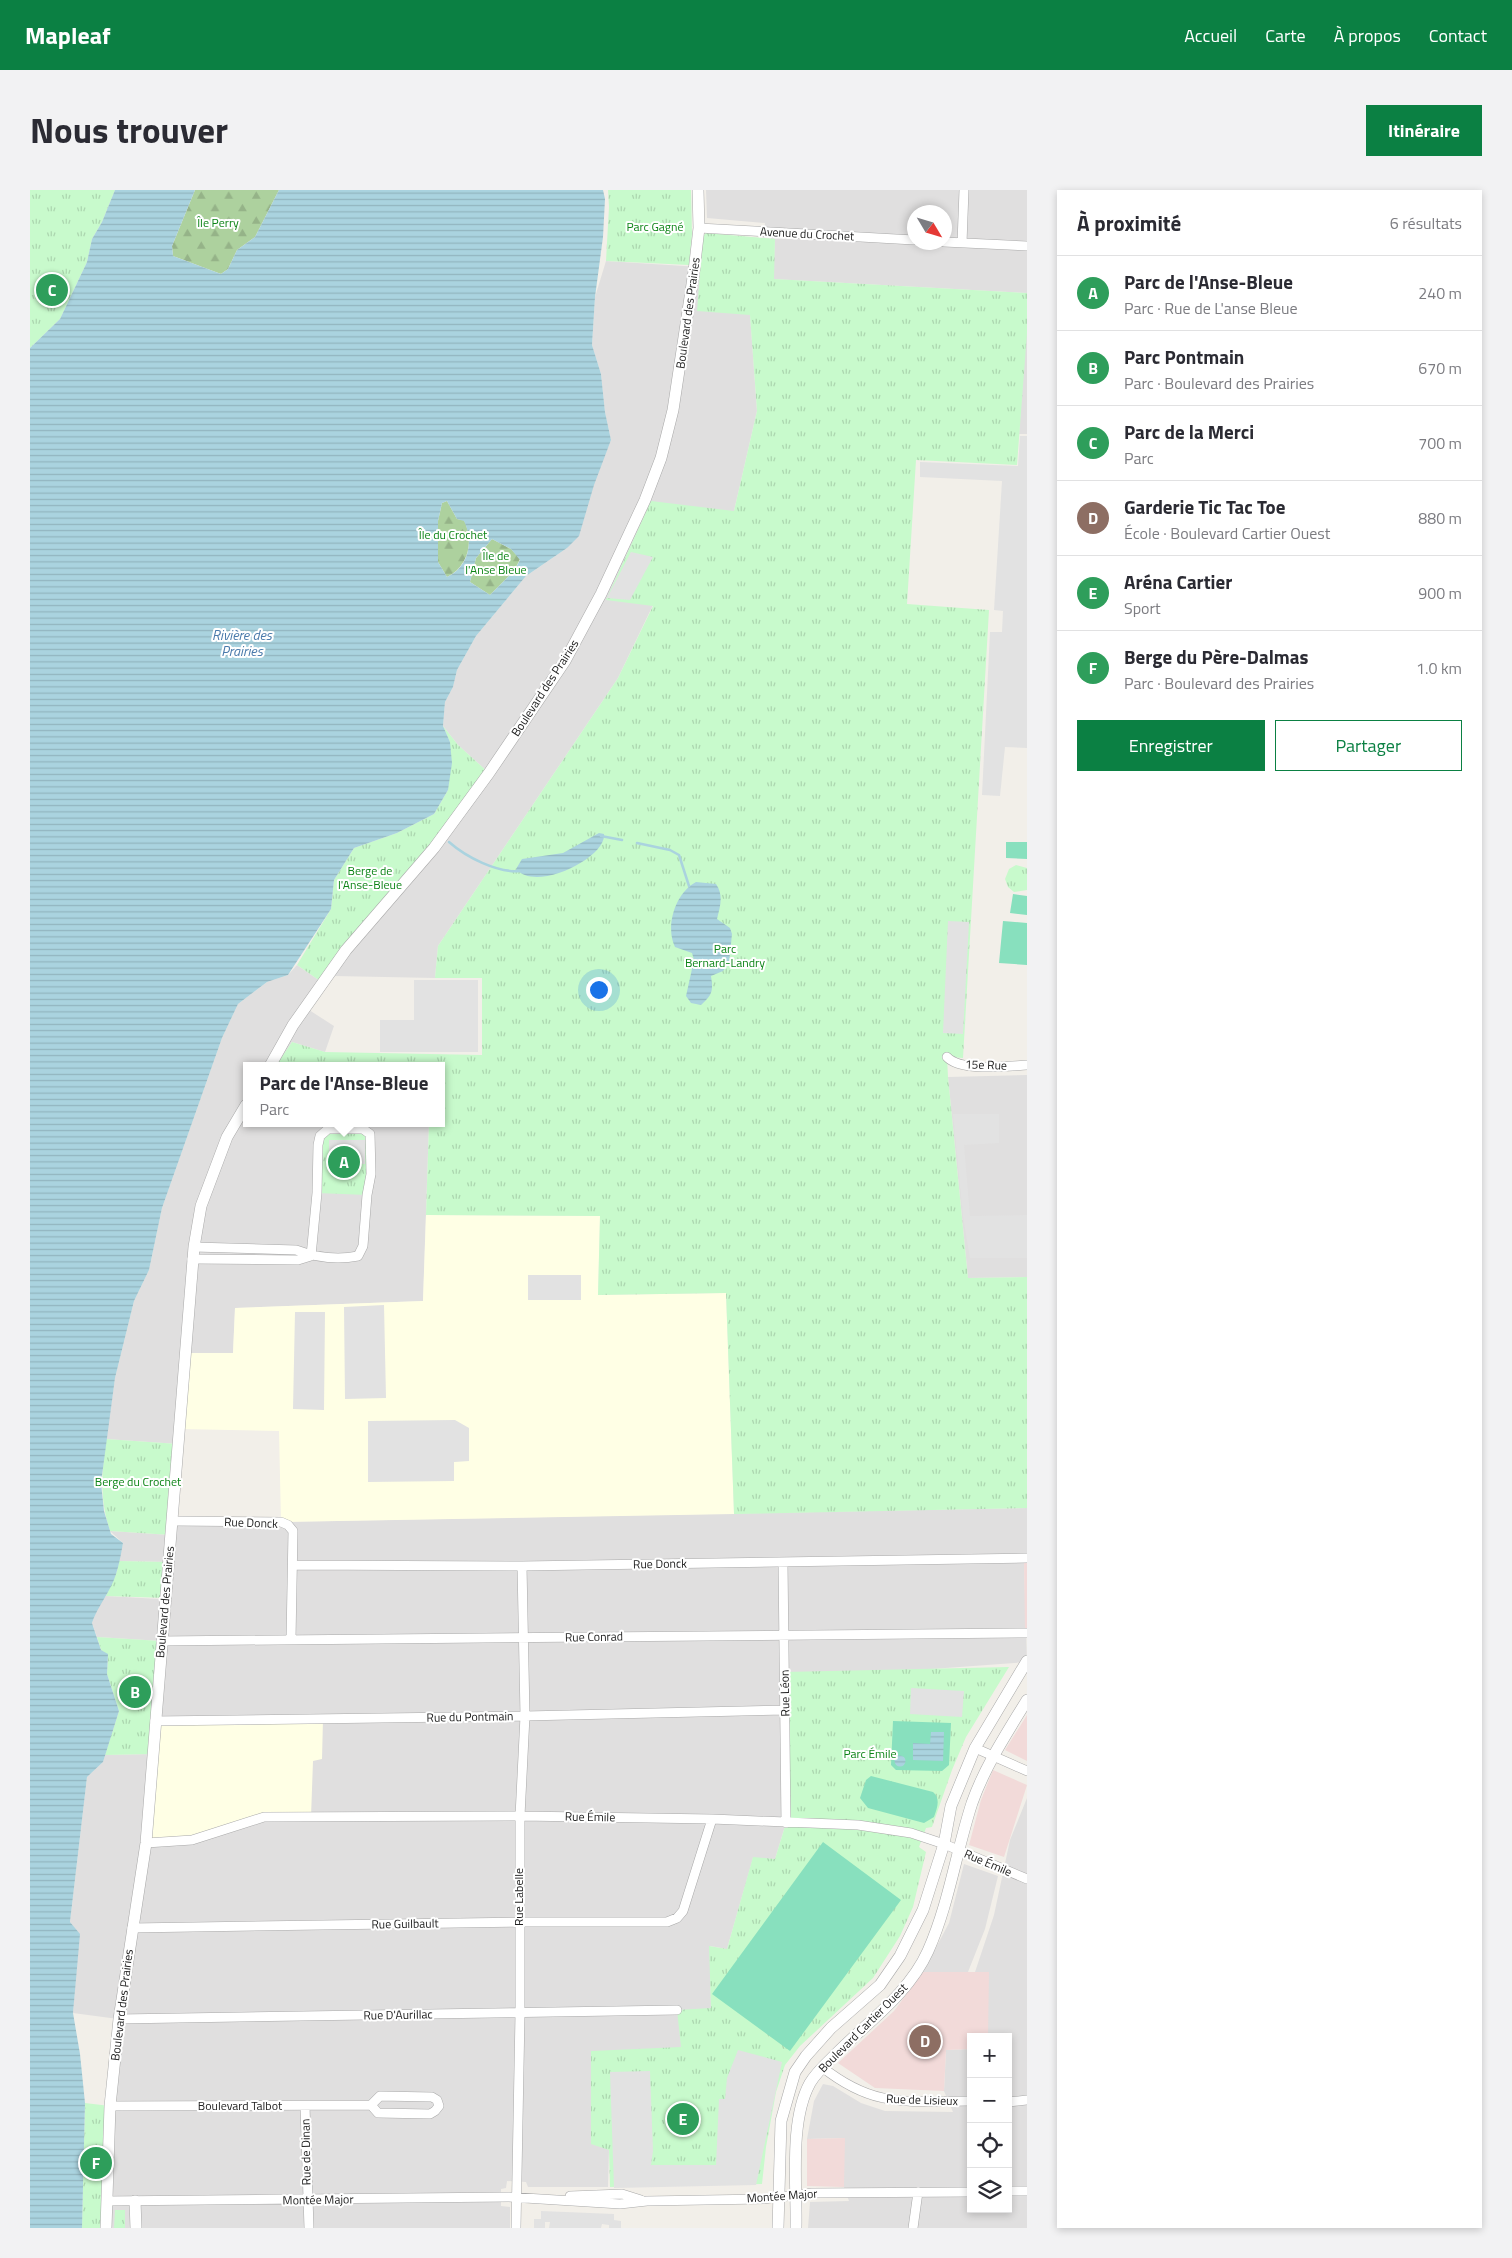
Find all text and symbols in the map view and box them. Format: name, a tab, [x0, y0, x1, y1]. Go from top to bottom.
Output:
text: Mapleaf	[25, 17, 110, 53]
text: Accueil	[1184, 22, 1237, 49]
text: Carte	[1265, 22, 1306, 49]
text: À propos	[1334, 22, 1401, 49]
text: Contact	[1429, 22, 1487, 49]
text: Nous trouver	[30, 103, 228, 157]
button: Itinéraire	[1366, 105, 1482, 156]
north arrow	[907, 205, 952, 250]
text: À proximité	[1077, 207, 1181, 239]
text: 6 résultats	[1390, 211, 1462, 235]
park label: Île Perry	[196, 213, 239, 232]
park label: Parc Gagné	[626, 217, 684, 236]
street label: Avenue du Crochet	[759, 222, 855, 245]
street label: Boulevard des Prairies	[670, 256, 705, 370]
text: Parc de l'Anse-Bleue	[1124, 267, 1293, 296]
pin: C	[36, 271, 68, 309]
text: A	[1088, 281, 1098, 305]
text: 240 m	[1418, 281, 1462, 305]
text: Parc · Rue de L'anse Bleue	[1124, 296, 1298, 320]
text: Parc Pontmain	[1124, 342, 1244, 371]
text: B	[1088, 356, 1098, 380]
text: 670 m	[1418, 356, 1462, 380]
text: Parc · Boulevard des Prairies	[1124, 371, 1314, 395]
text: Parc de la Merci	[1124, 417, 1254, 446]
text: C	[1089, 431, 1097, 455]
text: 700 m	[1418, 431, 1462, 455]
text: Parc	[1124, 446, 1154, 470]
text: Garderie Tic Tac Toe	[1124, 492, 1285, 521]
text: D	[1088, 506, 1098, 530]
text: 880 m	[1418, 506, 1462, 530]
text: École · Boulevard Cartier Ouest	[1124, 521, 1330, 545]
park label: Île du Crochet	[418, 525, 488, 544]
park label: Île de l'Anse Bleue	[465, 546, 527, 579]
text: Aréna Cartier	[1124, 567, 1232, 596]
text: E	[1089, 581, 1097, 605]
text: 900 m	[1418, 581, 1462, 605]
text: Sport	[1124, 596, 1161, 620]
water label: Rivière des Prairies	[212, 624, 273, 661]
street label: Boulevard des Prairies	[506, 635, 583, 740]
text: Berge du Père-Dalmas	[1124, 642, 1308, 671]
text: F	[1089, 656, 1097, 680]
text: 1.0 km	[1416, 656, 1462, 680]
text: Parc · Boulevard des Prairies	[1124, 671, 1314, 695]
button: Enregistrer	[1077, 720, 1265, 771]
button: Partager	[1275, 720, 1462, 771]
park label: Berge de l'Anse-Bleue	[338, 861, 402, 894]
park label: Parc Bernard-Landry	[685, 939, 765, 972]
your location	[586, 977, 612, 1003]
street label: 15e Rue	[965, 1054, 1007, 1075]
popup	[243, 1062, 445, 1127]
text: Parc de l'Anse-Bleue	[260, 1068, 428, 1097]
text: Parc	[260, 1097, 289, 1121]
pin: A	[328, 1143, 360, 1181]
park label: Berge du Crochet	[95, 1472, 182, 1491]
street label: Rue Donck	[224, 1512, 279, 1533]
street label: Boulevard des Prairies	[150, 1545, 179, 1659]
street label: Rue Donck	[633, 1554, 687, 1573]
street label: Rue Conrad	[565, 1626, 623, 1647]
street label: Rue Léon	[775, 1669, 794, 1717]
pin: B	[119, 1673, 151, 1711]
street label: Rue du Pontmain	[426, 1706, 514, 1727]
park label: Parc Émile	[843, 1744, 897, 1763]
street label: Rue Émile	[565, 1807, 615, 1826]
street label: Rue Émile	[961, 1844, 1015, 1881]
street label: Rue Labelle	[509, 1868, 528, 1926]
street label: Rue Guilbault	[371, 1913, 440, 1934]
street label: Boulevard des Prairies	[105, 1948, 138, 2062]
street label: Boulevard Cartier Ouest	[813, 1978, 912, 2077]
street label: Rue D'Aurillac	[363, 2004, 433, 2025]
pin: D	[909, 2022, 941, 2060]
map controls	[967, 2033, 1012, 2213]
button: +	[967, 2033, 1012, 2078]
button: −	[967, 2078, 1012, 2123]
street label: Rue de Lisieux	[886, 2089, 959, 2110]
street label: Boulevard Talbot	[198, 2096, 283, 2115]
pin: E	[667, 2100, 699, 2138]
street label: Rue de Dinan	[295, 2118, 316, 2186]
button: locate	[967, 2123, 1012, 2168]
pin: F	[80, 2144, 112, 2182]
button: layers	[967, 2168, 1012, 2213]
street label: Montée Major	[746, 2184, 818, 2207]
street label: Montée Major	[282, 2189, 354, 2210]

